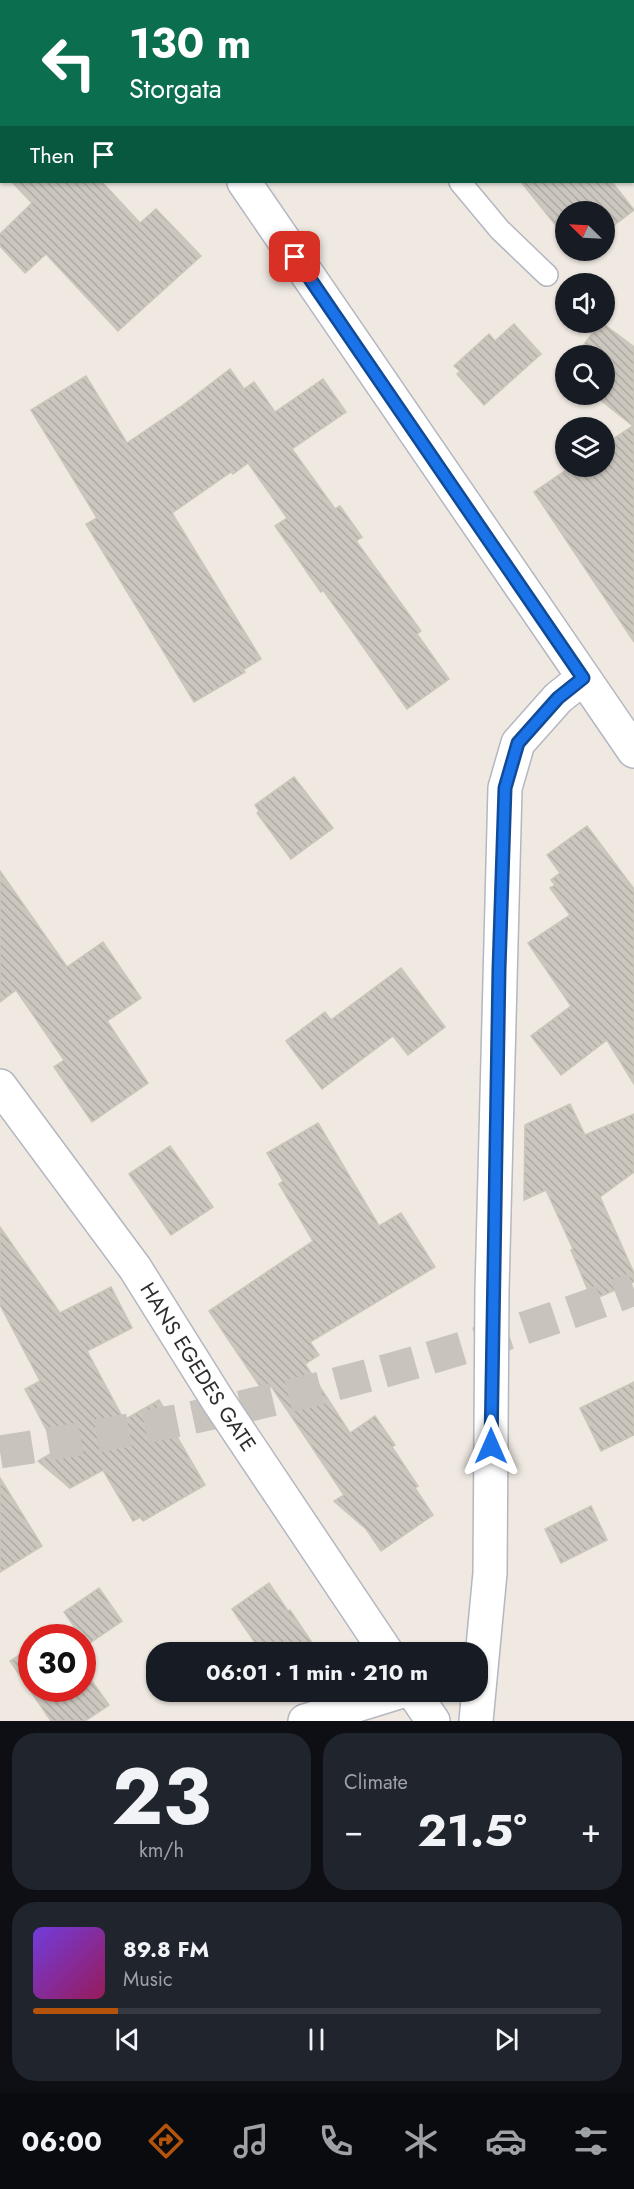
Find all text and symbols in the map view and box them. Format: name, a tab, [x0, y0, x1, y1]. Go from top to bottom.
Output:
text: 130 m	[129, 13, 251, 74]
icon: left	[30, 24, 108, 102]
text: Storgata	[129, 69, 222, 108]
icon: arrive	[87, 138, 120, 171]
text: Then	[30, 139, 75, 171]
north arrow	[555, 201, 615, 261]
map controls	[555, 201, 615, 477]
pin	[269, 231, 320, 282]
icon: arrive	[278, 240, 311, 273]
button: sound	[555, 273, 615, 333]
button: search	[555, 345, 615, 405]
button: layers	[555, 417, 615, 477]
street label: HANS EGEDES GATE	[133, 1277, 263, 1458]
position arrow	[459, 1414, 523, 1478]
speed limit sign: 30	[18, 1624, 96, 1702]
text: 06:01 · 1 min · 210 m	[206, 1656, 428, 1688]
text: 23	[112, 1741, 211, 1853]
text: Climate	[344, 1768, 408, 1797]
text: 21.5°	[417, 1798, 527, 1863]
text: −	[344, 1807, 363, 1854]
text: +	[581, 1807, 601, 1854]
text: km/h	[139, 1836, 184, 1865]
text: 89.8 FM	[123, 1933, 209, 1965]
text: Music	[123, 1965, 173, 1994]
icon: previous	[111, 2023, 144, 2056]
icon: pause	[300, 2023, 333, 2056]
icon: next	[490, 2023, 523, 2056]
icon: directions	[145, 2120, 187, 2162]
icon: music	[230, 2120, 272, 2162]
icon: phone	[315, 2120, 357, 2162]
icon: climate	[400, 2120, 442, 2162]
icon: car	[485, 2120, 527, 2162]
icon: filters	[570, 2120, 612, 2162]
text: 06:00	[22, 2122, 102, 2161]

